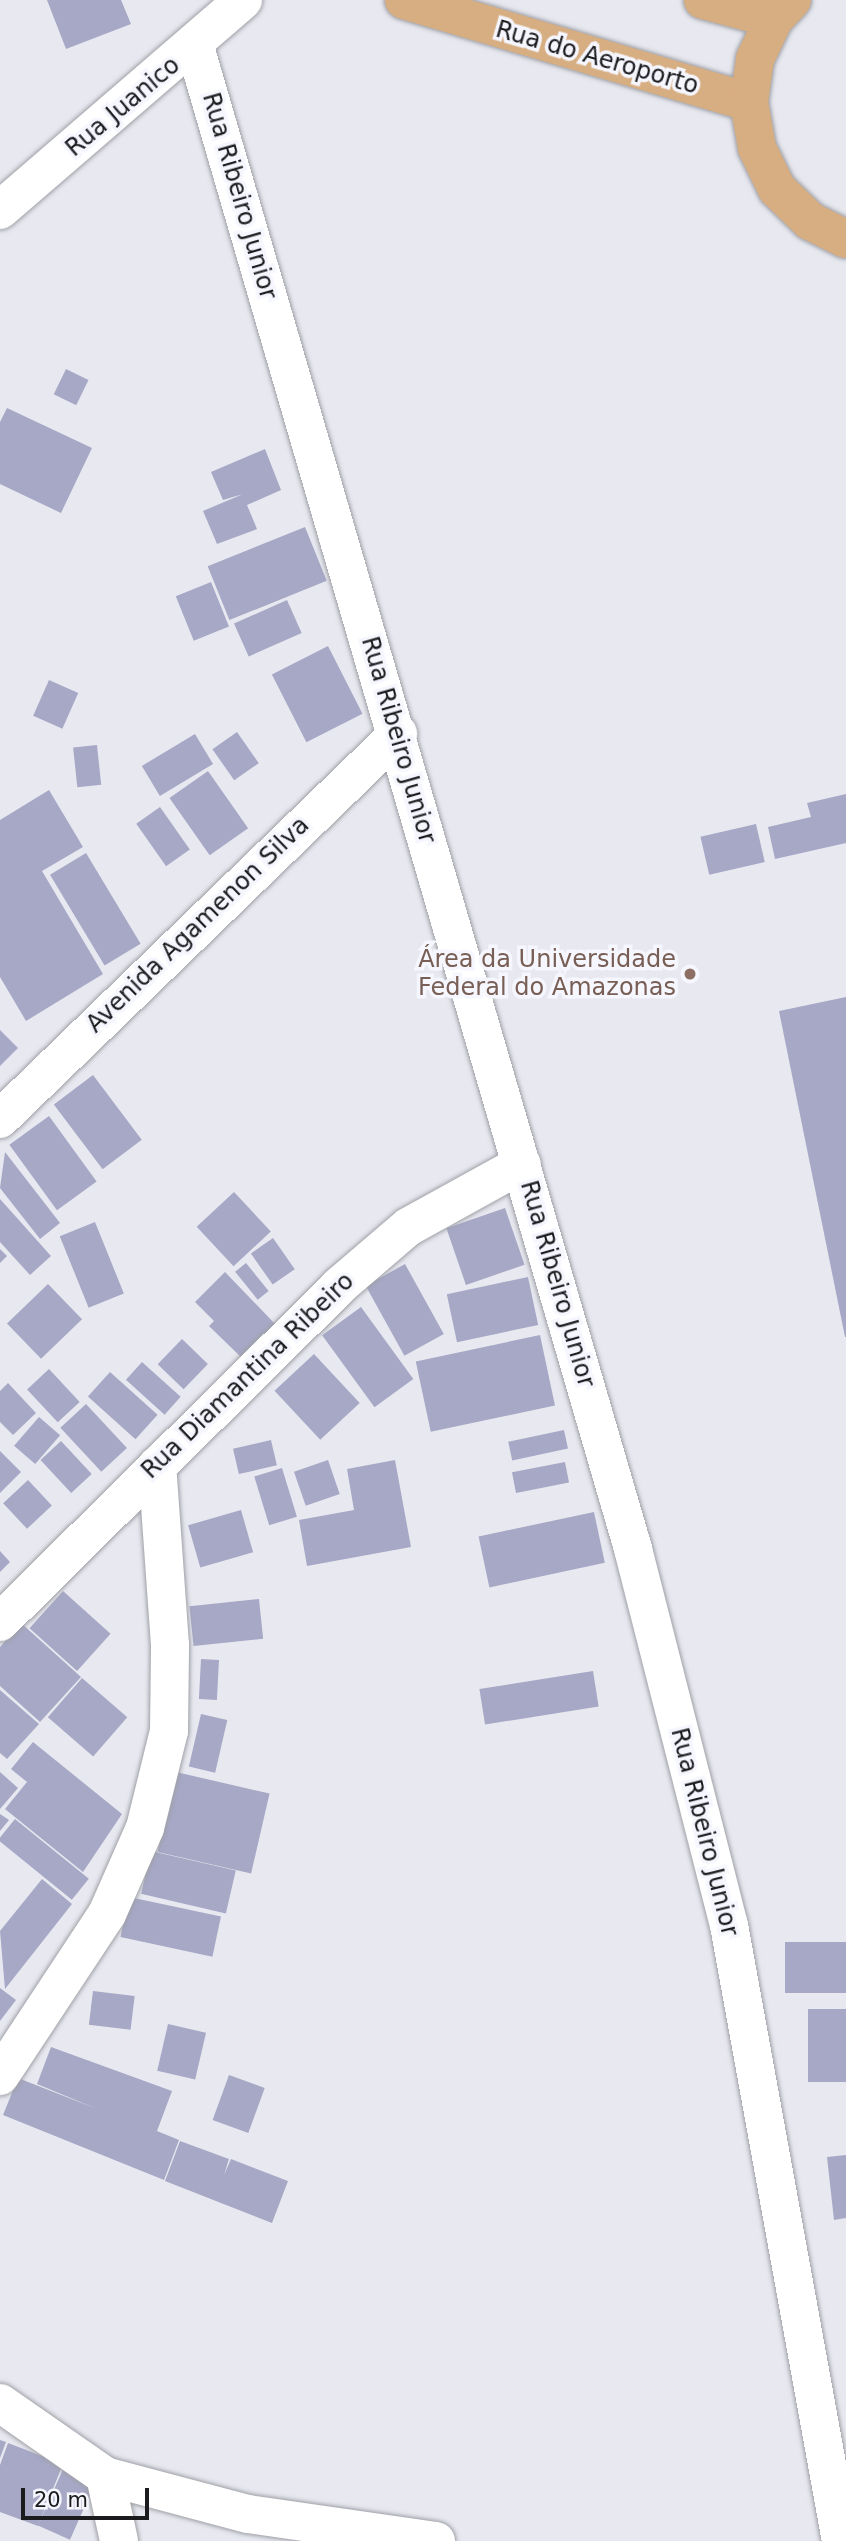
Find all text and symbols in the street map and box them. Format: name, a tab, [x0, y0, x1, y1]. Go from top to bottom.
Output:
street label: Rua do Aeroporto	[492, 15, 702, 101]
street label: Rua Juanico	[60, 51, 186, 163]
street label: Rua Ribeiro Junior	[196, 89, 282, 303]
street label: Rua Ribeiro Junior	[355, 633, 441, 847]
street label: Avenida Agamenon Silva	[81, 811, 315, 1039]
place label: Área da Universidade Federal do Amazonas	[418, 946, 676, 1002]
marker: Área da Universidade Federal do Amazonas	[682, 966, 698, 982]
street label: Rua Ribeiro Junior	[514, 1177, 600, 1391]
street label: Rua Diamantina Ribeiro	[136, 1267, 360, 1485]
street label: Rua Ribeiro Junior	[664, 1725, 744, 1939]
scale bar	[24, 2474, 152, 2518]
text: 20 m	[34, 2488, 88, 2512]

